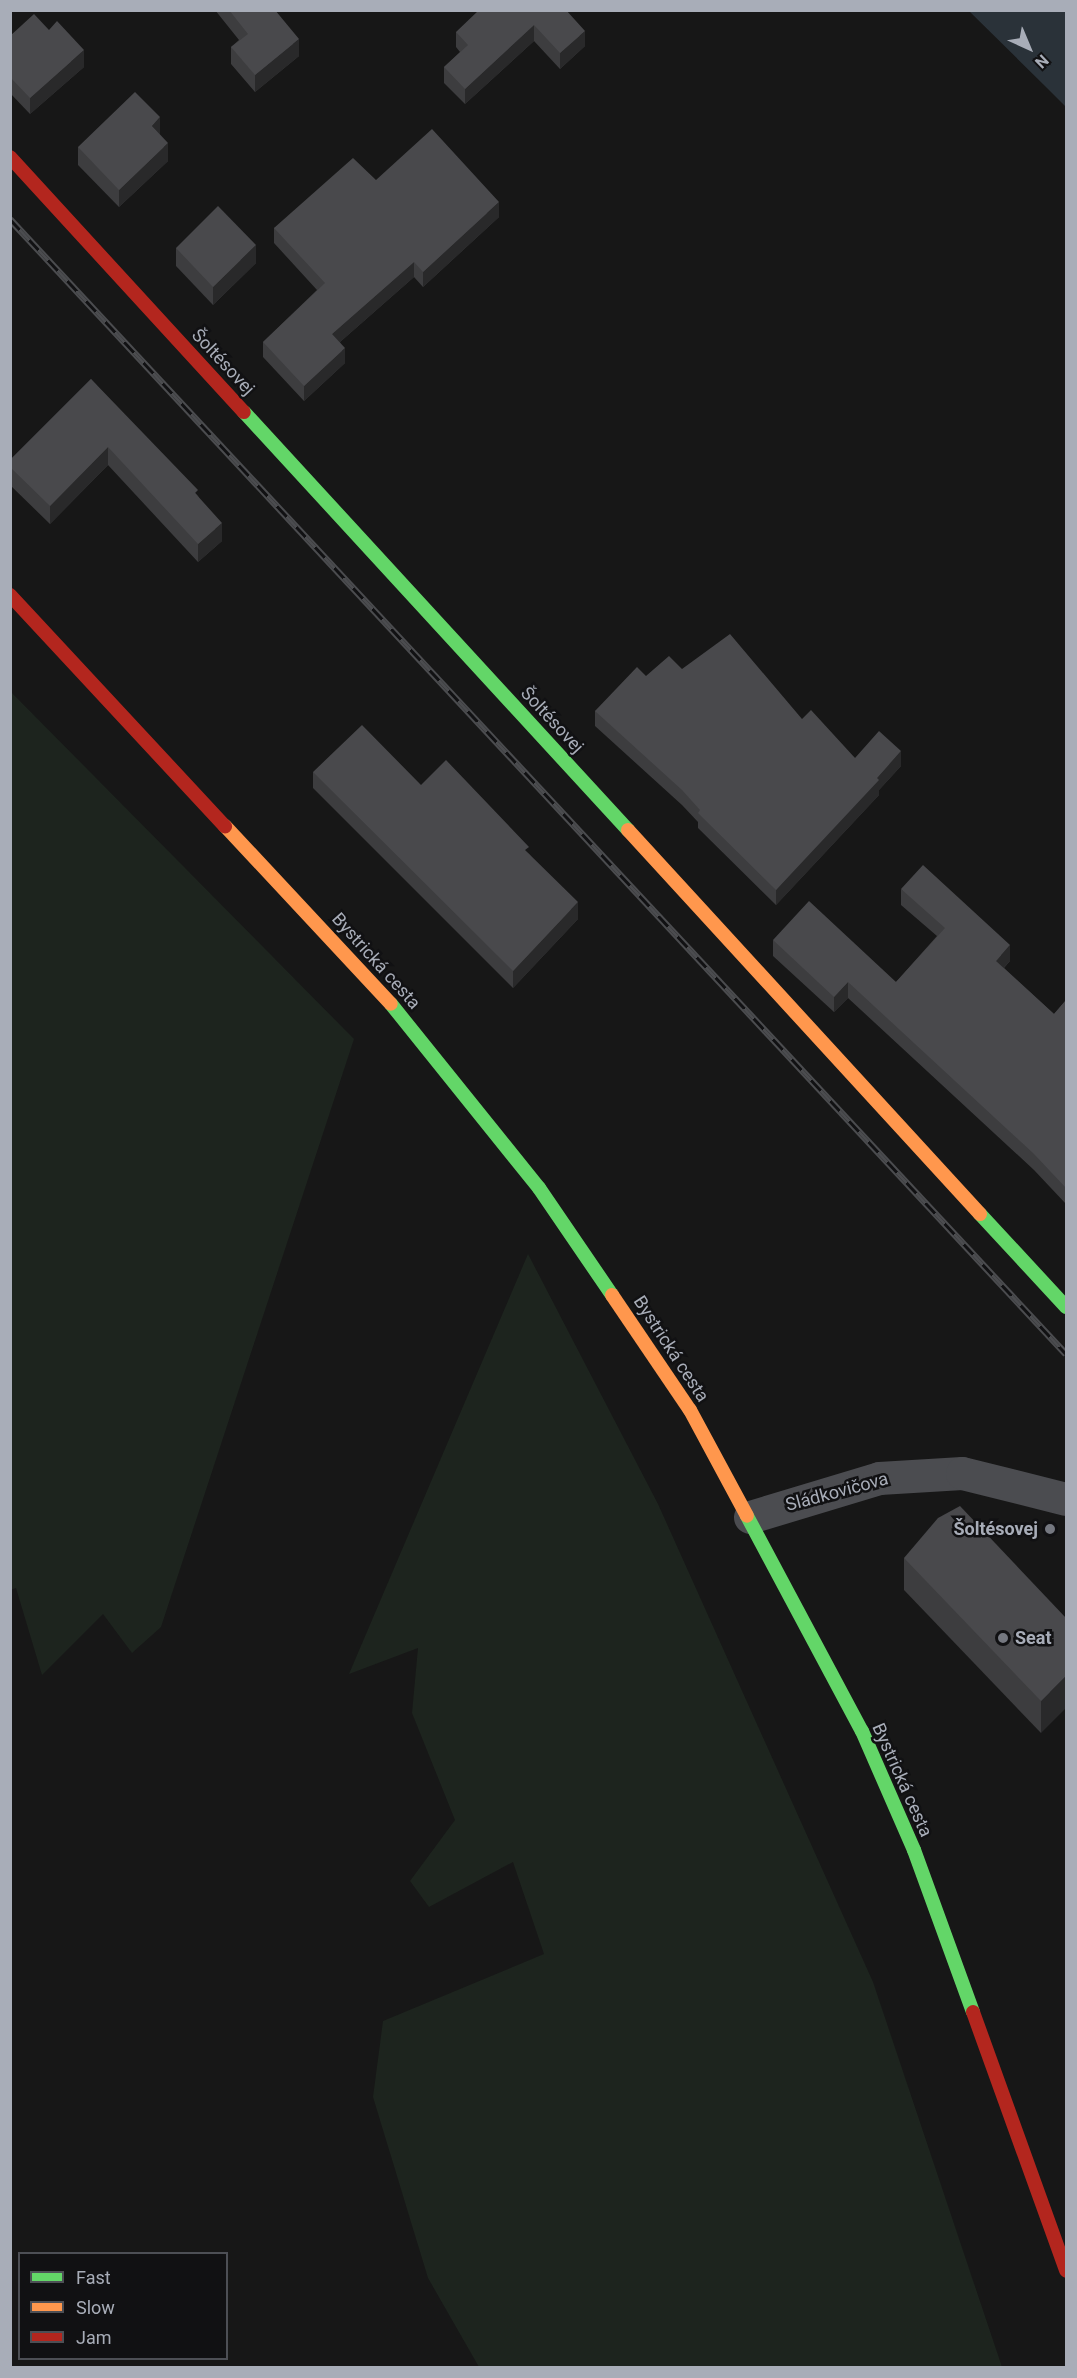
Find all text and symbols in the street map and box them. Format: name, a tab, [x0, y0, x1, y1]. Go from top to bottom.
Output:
north arrow	[999, 18, 1059, 78]
text: N	[1031, 51, 1053, 72]
street label: Šoltésovej	[187, 324, 259, 400]
street label: Šoltésovej	[516, 682, 588, 758]
street label: Bystrická cesta	[327, 908, 425, 1014]
street label: Bystrická cesta	[629, 1292, 713, 1406]
street label: Sládkovičova	[783, 1468, 891, 1516]
place label: Šoltésovej	[954, 1518, 1038, 1540]
marker: Šoltésovej	[1043, 1522, 1057, 1536]
place label: Seat	[1015, 1627, 1052, 1649]
marker: Seat	[996, 1631, 1010, 1645]
street label: Bystrická cesta	[867, 1720, 937, 1840]
legend	[18, 2252, 228, 2360]
text: Fast	[76, 2267, 111, 2288]
text: Slow	[76, 2297, 115, 2318]
text: Jam	[76, 2327, 112, 2348]

